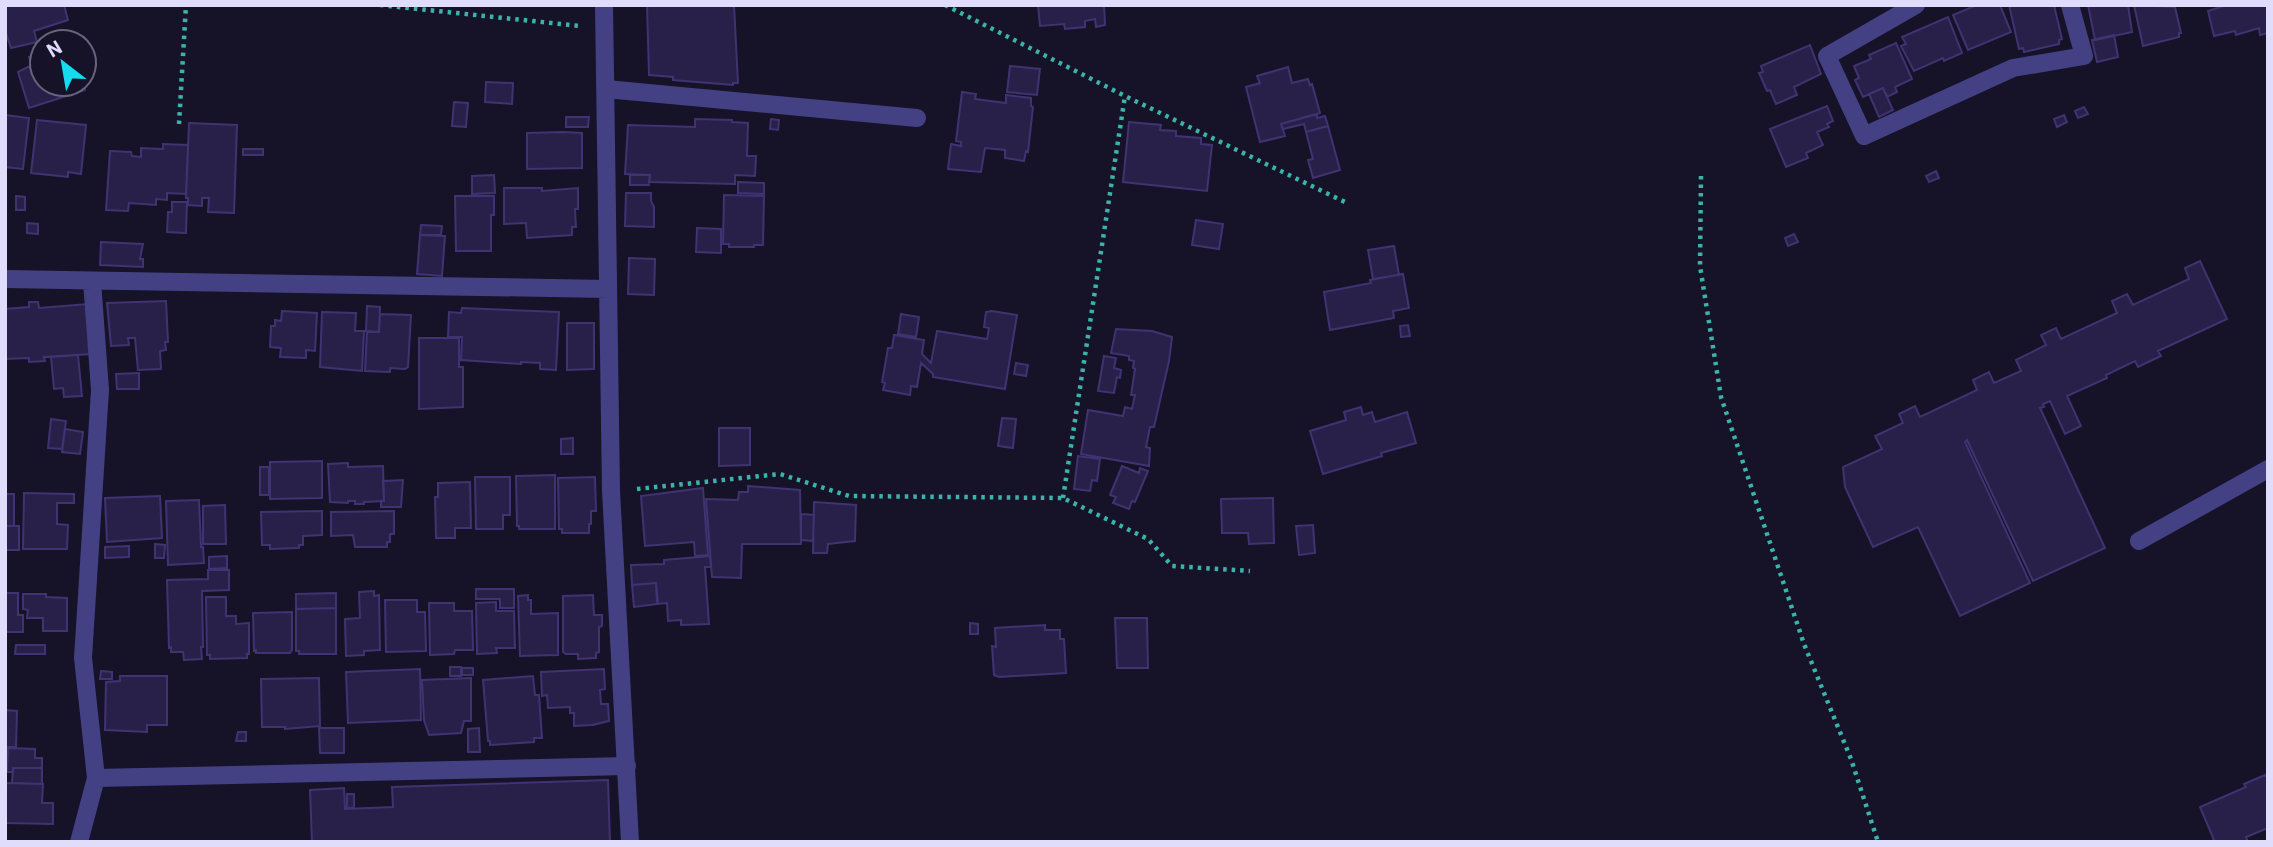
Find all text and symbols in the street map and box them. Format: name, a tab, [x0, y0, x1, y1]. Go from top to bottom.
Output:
north arrow	[28, 28, 98, 98]
text: N	[43, 36, 66, 62]

